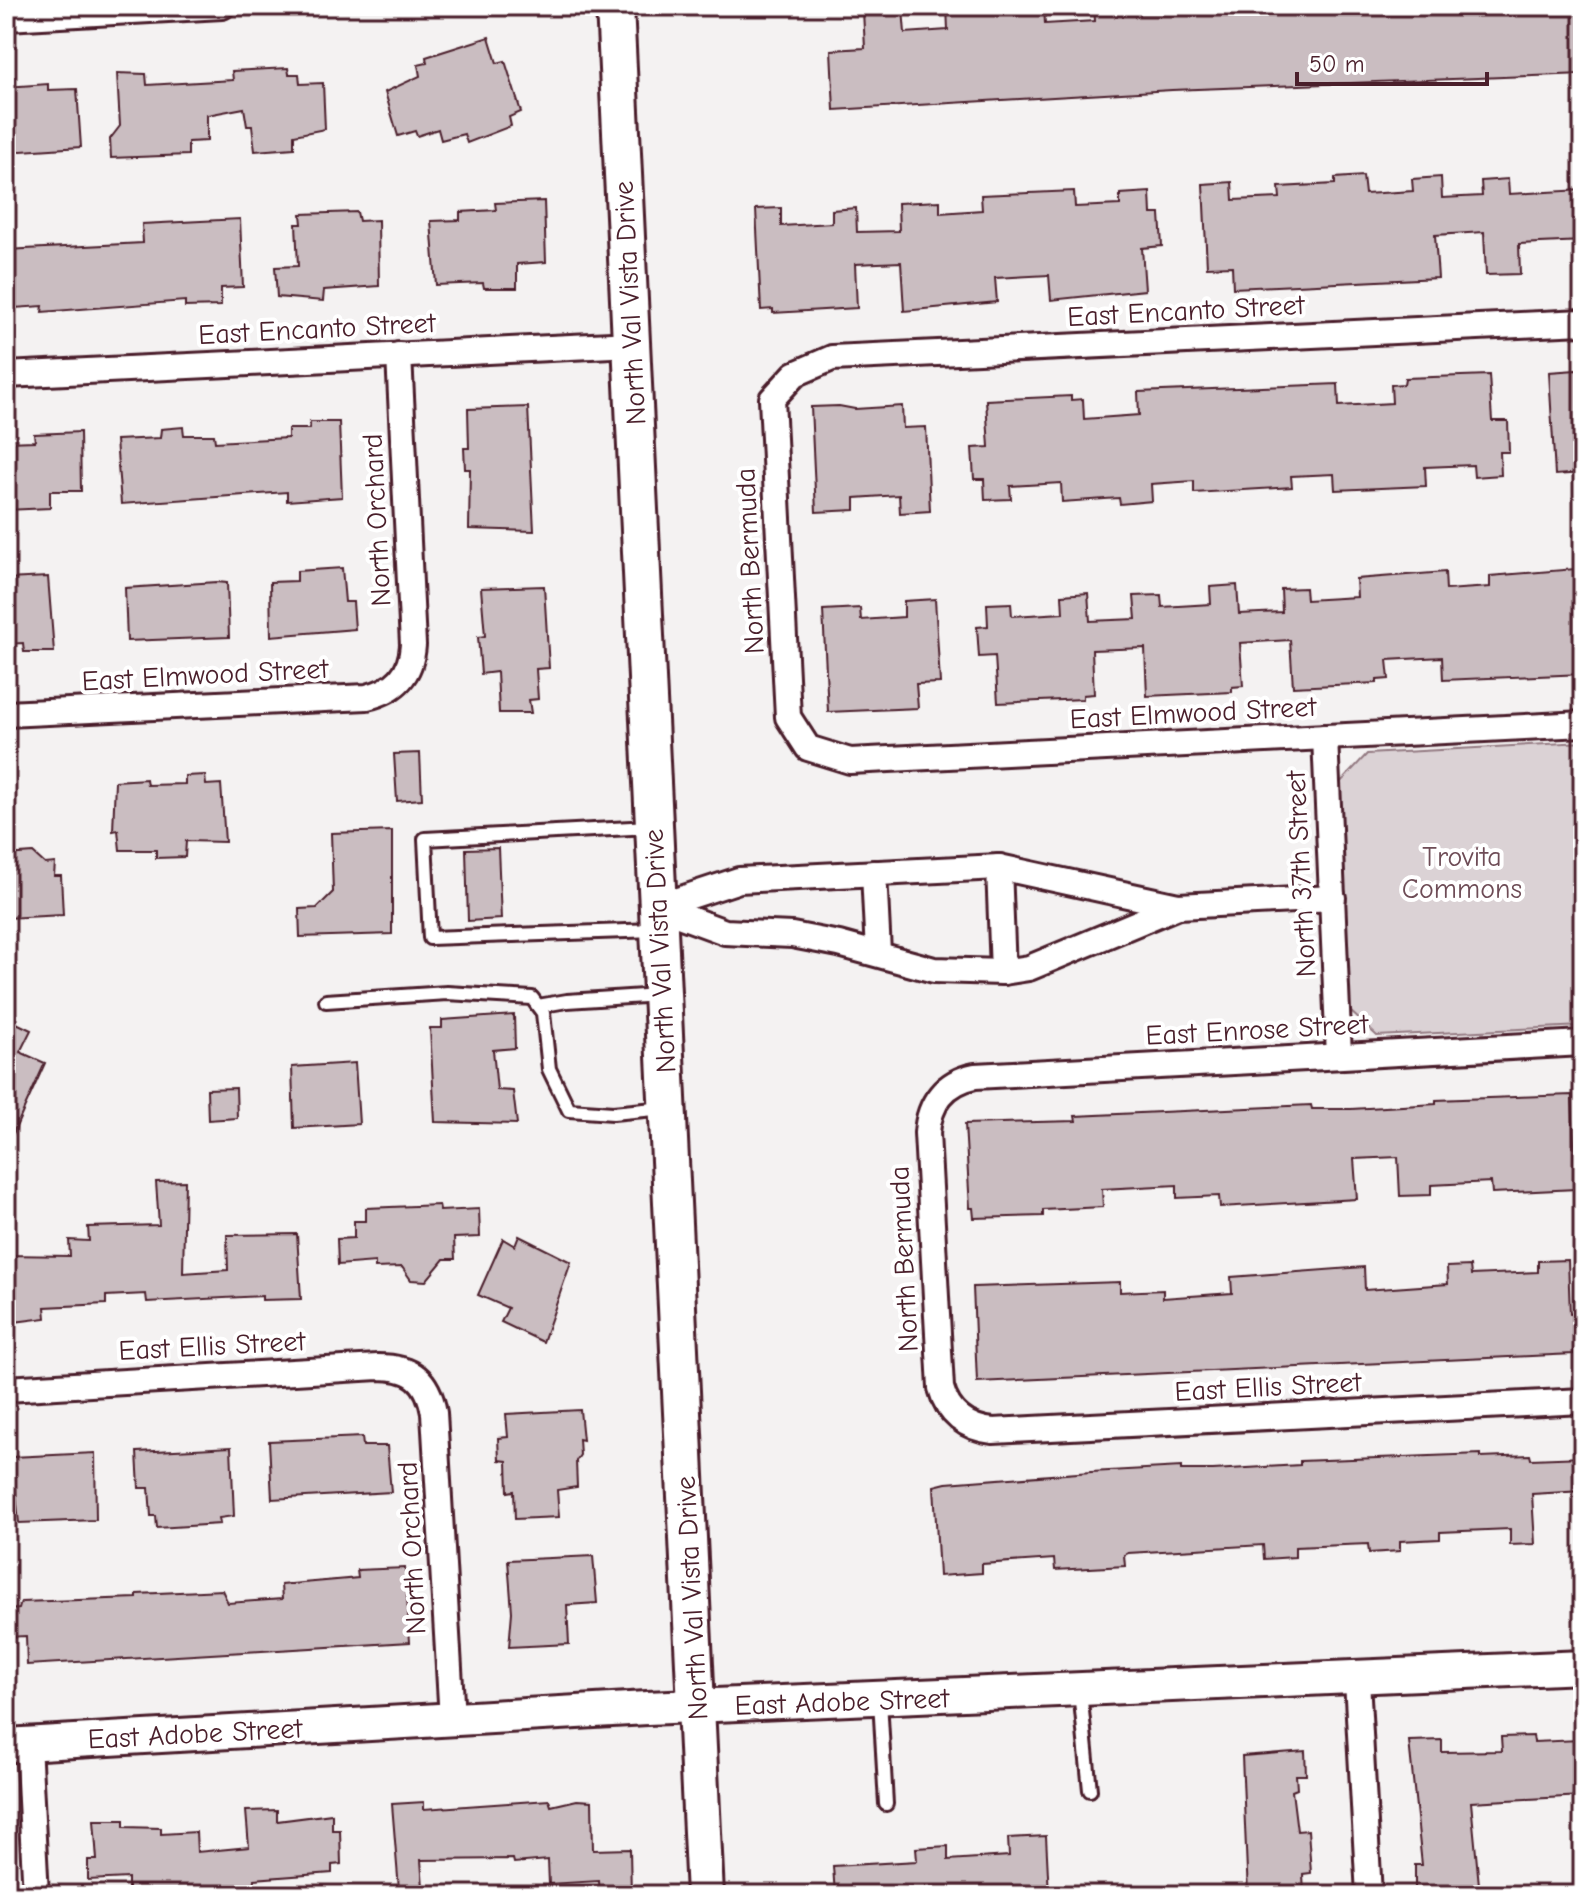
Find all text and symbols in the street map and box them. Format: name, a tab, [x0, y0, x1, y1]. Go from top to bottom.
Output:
scale bar	[1297, 36, 1487, 86]
text: 50 m	[1309, 50, 1365, 78]
street label: North Val Vista Drive	[608, 180, 652, 426]
street label: East Encanto Street	[1067, 289, 1306, 333]
street label: East Encanto Street	[198, 307, 437, 351]
street label: North Orchard	[356, 433, 398, 607]
street label: North Bermuda	[729, 467, 771, 655]
street label: East Elmwood Street	[81, 653, 330, 697]
street label: East Elmwood Street	[1069, 691, 1318, 735]
street label: North 37th Street	[1280, 769, 1322, 978]
street label: North Val Vista Drive	[638, 828, 682, 1074]
park label: Trovita Commons	[1402, 841, 1522, 905]
street label: East Enrose Street	[1145, 1008, 1370, 1052]
street label: North Bermuda	[883, 1165, 925, 1353]
street label: East Ellis Street	[118, 1325, 307, 1367]
street label: East Ellis Street	[1174, 1366, 1363, 1408]
street label: North Orchard	[391, 1461, 433, 1635]
street label: North Val Vista Drive	[670, 1475, 714, 1721]
street label: East Adobe Street	[734, 1682, 951, 1722]
street label: East Adobe Street	[87, 1712, 304, 1756]

